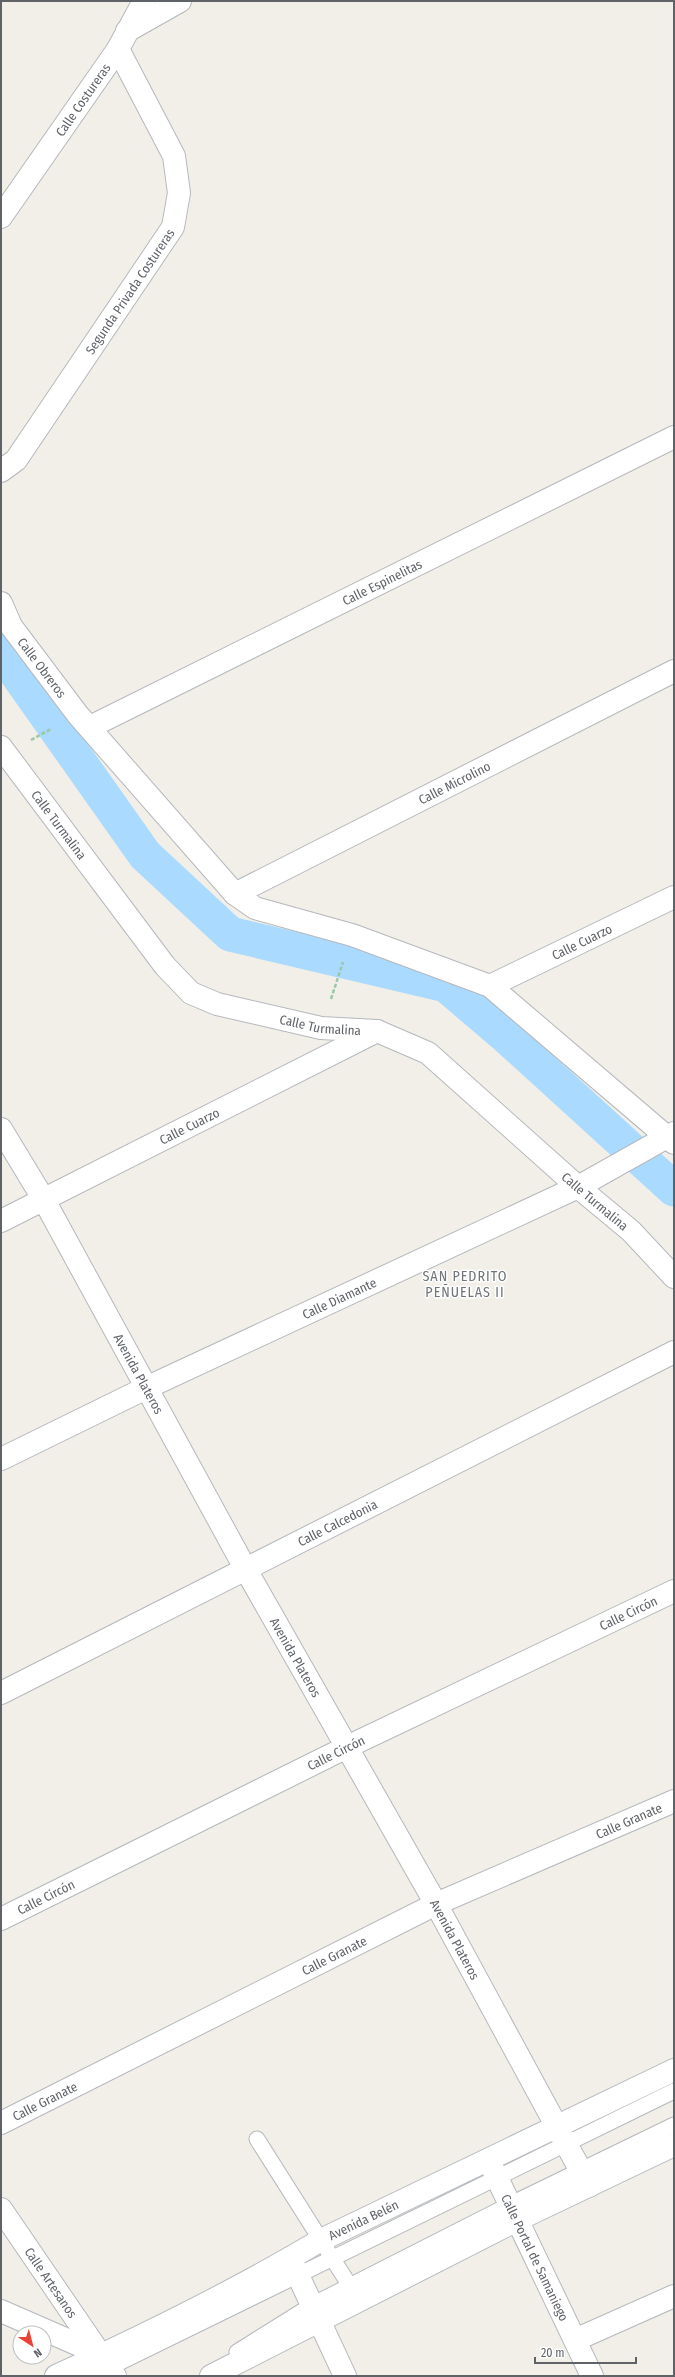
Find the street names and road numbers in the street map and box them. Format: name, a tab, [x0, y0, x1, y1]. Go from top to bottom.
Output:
street label: Calle Costureras	[53, 60, 114, 139]
street label: Segunda Privada Costureras	[82, 226, 178, 357]
street label: Calle Espinelitas	[340, 556, 425, 608]
street label: Calle Obreros	[14, 635, 70, 701]
street label: Calle Microlino	[416, 758, 493, 808]
street label: Calle Turmalina	[28, 788, 89, 862]
street label: Calle Cuarzo	[550, 921, 615, 963]
street label: Calle Turmalina	[278, 1012, 361, 1038]
street label: Calle Cuarzo	[157, 1105, 222, 1148]
street label: Calle Turmalina	[559, 1169, 631, 1234]
street label: Calle Diamante	[300, 1275, 379, 1322]
street label: Avenida Plateros	[111, 1331, 167, 1417]
street label: Calle Calcedonia	[295, 1497, 380, 1549]
street label: Calle Circón	[597, 1593, 660, 1633]
street label: Avenida Plateros	[267, 1615, 324, 1700]
street label: Calle Circón	[305, 1733, 367, 1774]
street label: Calle Granate	[593, 1800, 664, 1842]
street label: Calle Circón	[15, 1877, 77, 1918]
street label: Avenida Plateros	[427, 1897, 483, 1983]
street label: Calle Granate	[299, 1933, 369, 1978]
street label: Calle Granate	[10, 2079, 80, 2124]
street label: Calle Portal de Samaniego	[498, 2192, 572, 2324]
street label: Avenida Belén	[326, 2197, 401, 2243]
street label: Calle Artesanos	[21, 2245, 80, 2321]

